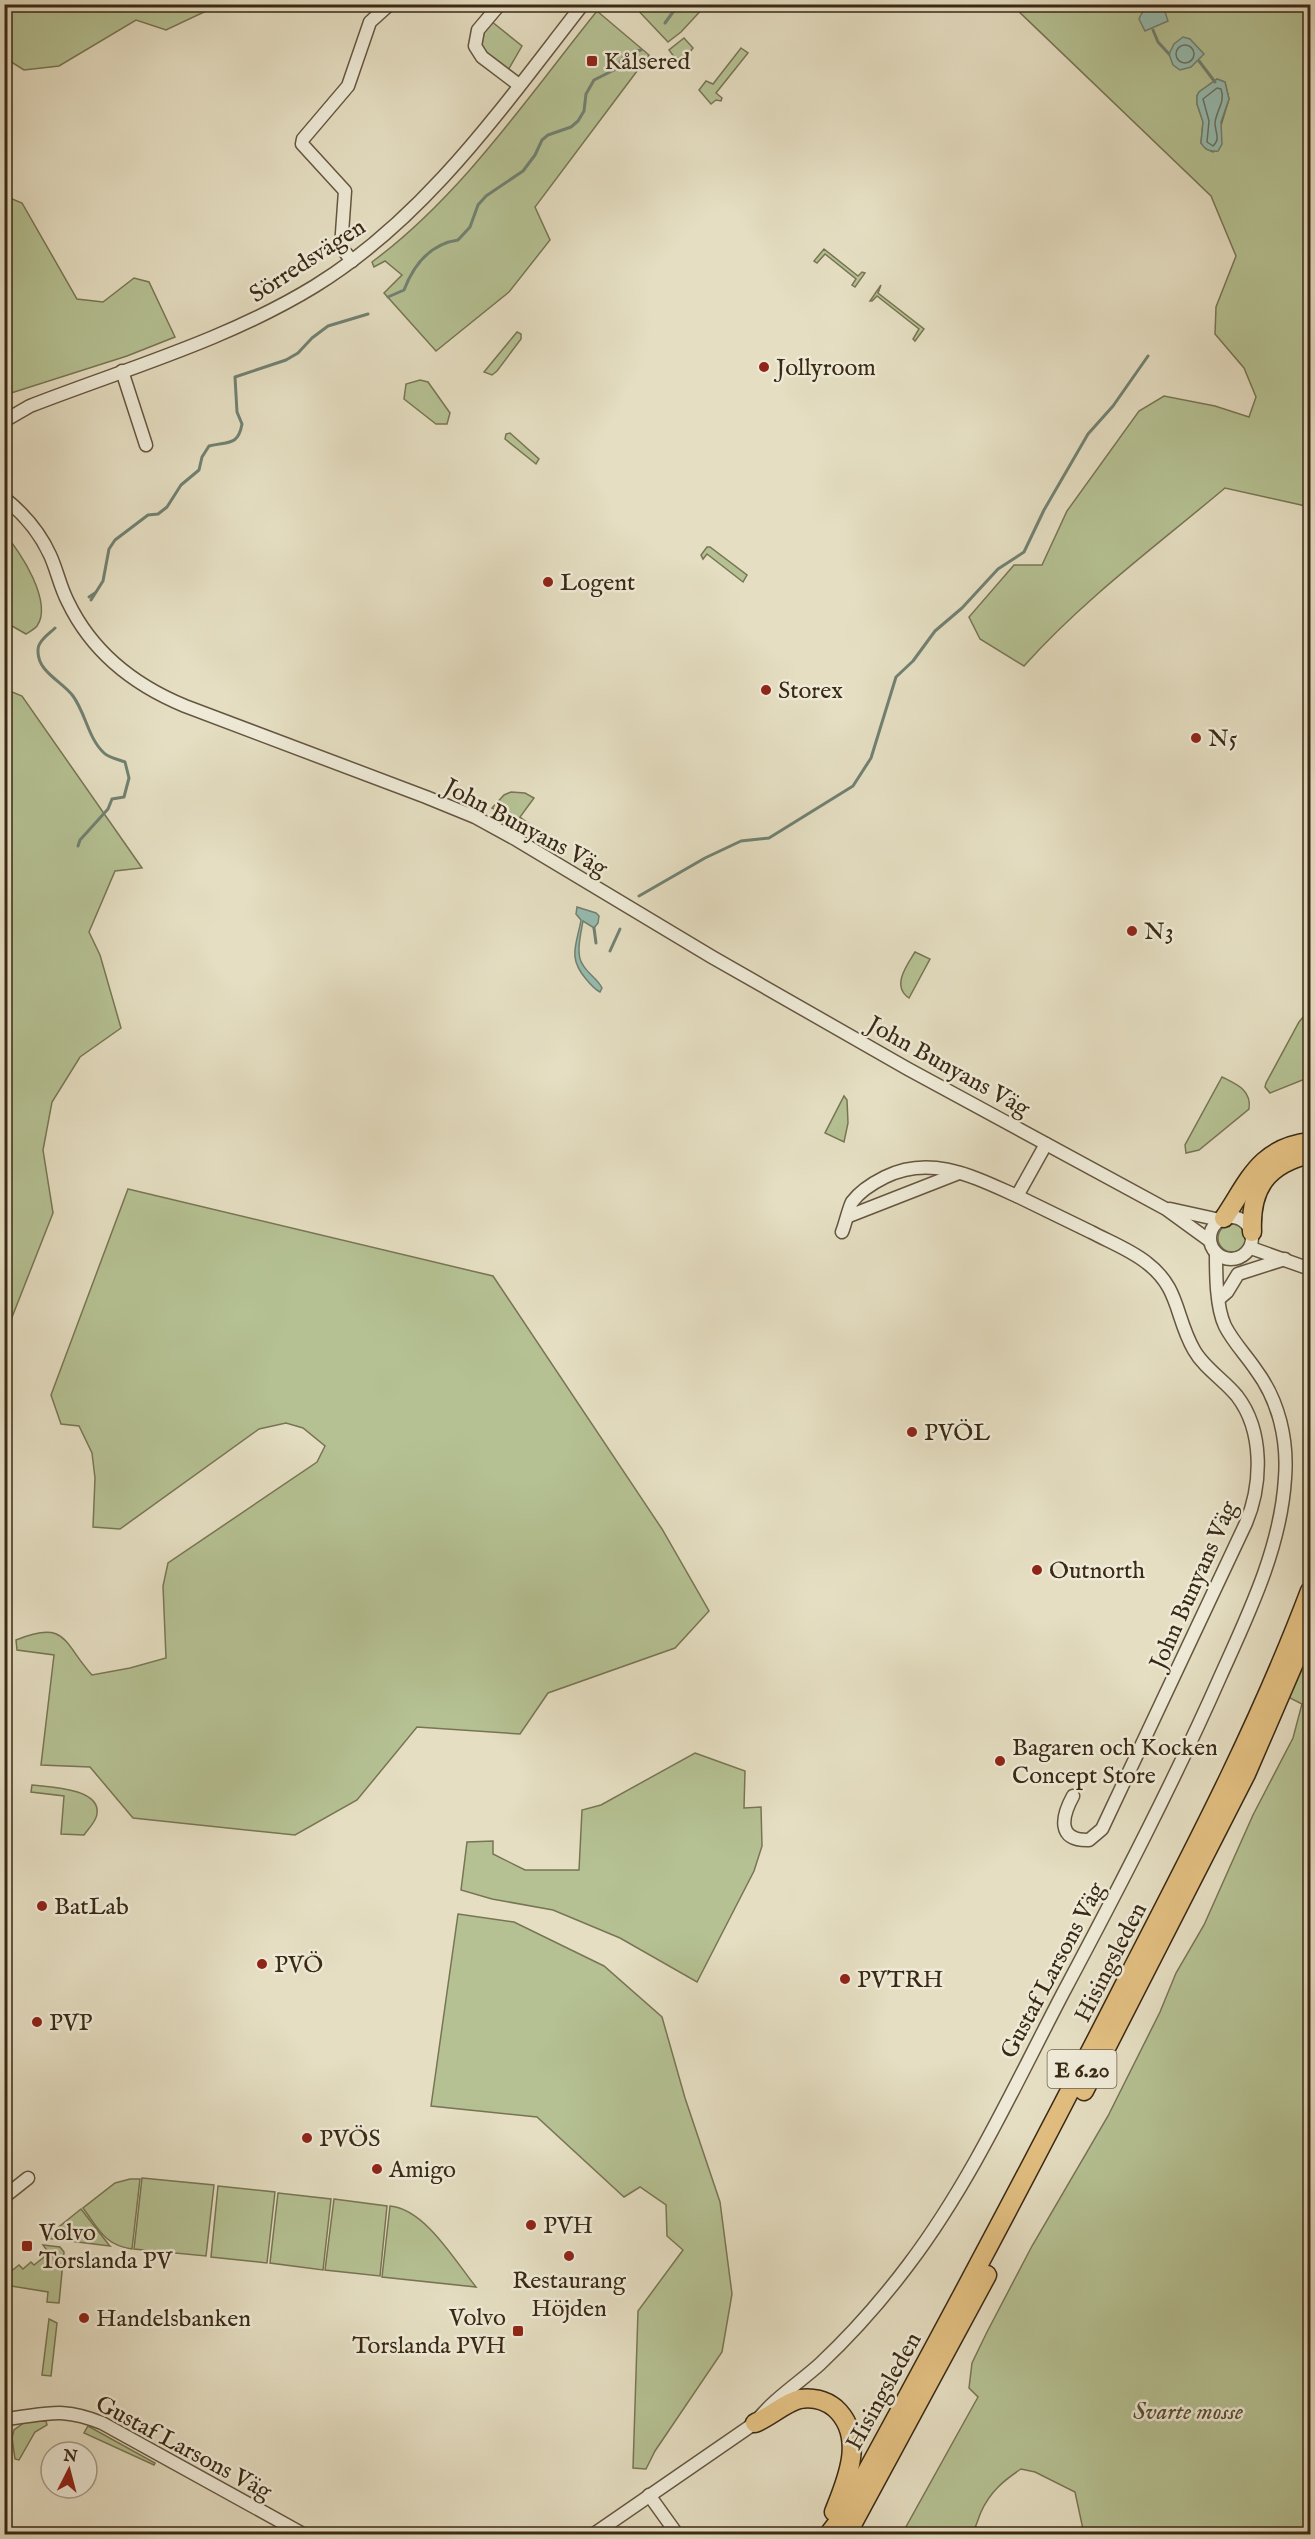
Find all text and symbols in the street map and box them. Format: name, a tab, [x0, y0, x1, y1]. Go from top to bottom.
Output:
place label: Kålsered	[604, 47, 691, 78]
marker: Kålsered	[585, 54, 599, 68]
street label: Sörredsvägen	[244, 212, 372, 310]
place label: Jollyroom	[773, 353, 876, 384]
marker: Jollyroom	[757, 360, 771, 374]
place label: Logent	[560, 568, 635, 599]
marker: Logent	[541, 575, 555, 589]
place label: Storex	[778, 676, 843, 707]
marker: Storex	[759, 683, 773, 697]
place label: N5	[1208, 724, 1238, 755]
marker: N5	[1189, 731, 1203, 745]
street label: John Bunyans Väg	[435, 771, 613, 885]
place label: N3	[1144, 917, 1174, 948]
marker: N3	[1125, 924, 1139, 938]
street label: John Bunyans Väg	[859, 1008, 1036, 1125]
place label: PVÖL	[924, 1418, 991, 1449]
marker: PVÖL	[905, 1425, 919, 1439]
street label: John Bunyans Väg	[1142, 1496, 1246, 1677]
place label: Outnorth	[1049, 1556, 1145, 1587]
marker: Outnorth	[1030, 1563, 1044, 1577]
place label: Bagaren och Kocken Concept Store	[1012, 1733, 1218, 1792]
marker: Bagaren och Kocken Concept Store	[993, 1754, 1007, 1768]
street label: Gustaf Larsons Väg	[994, 1876, 1113, 2064]
place label: BatLab	[54, 1892, 129, 1923]
street label: Hisingsleden	[1068, 1897, 1155, 2028]
marker: BatLab	[35, 1899, 49, 1913]
place label: PVÖ	[274, 1950, 323, 1981]
marker: PVÖ	[255, 1957, 269, 1971]
place label: PVTRH	[857, 1965, 943, 1996]
marker: PVTRH	[838, 1972, 852, 1986]
place label: PVP	[49, 2008, 93, 2039]
marker: PVP	[30, 2015, 44, 2029]
road number: E 6.20	[1048, 2050, 1116, 2088]
place label: PVÖS	[319, 2124, 381, 2155]
marker: PVÖS	[300, 2131, 314, 2145]
place label: Amigo	[388, 2155, 456, 2186]
marker: Amigo	[370, 2162, 384, 2176]
place label: PVH	[543, 2211, 593, 2242]
place label: Volvo Torslanda PV	[38, 2218, 173, 2277]
marker: PVH	[524, 2218, 538, 2232]
marker: Volvo Torslanda PV	[20, 2239, 34, 2253]
marker: Restaurang Höjden	[562, 2249, 576, 2263]
place label: Restaurang Höjden	[512, 2266, 627, 2325]
place label: Volvo Torslanda PVH	[352, 2303, 506, 2362]
place label: Handelsbanken	[96, 2304, 251, 2335]
marker: Handelsbanken	[77, 2311, 91, 2325]
marker: Volvo Torslanda PVH	[511, 2324, 525, 2338]
street label: Hisingsleden	[839, 2327, 930, 2456]
street label: Gustaf Larsons Väg	[90, 2389, 278, 2508]
park label: Svarte mosse	[1133, 2397, 1243, 2428]
north arrow	[39, 2440, 99, 2500]
text: N	[61, 2446, 78, 2468]

